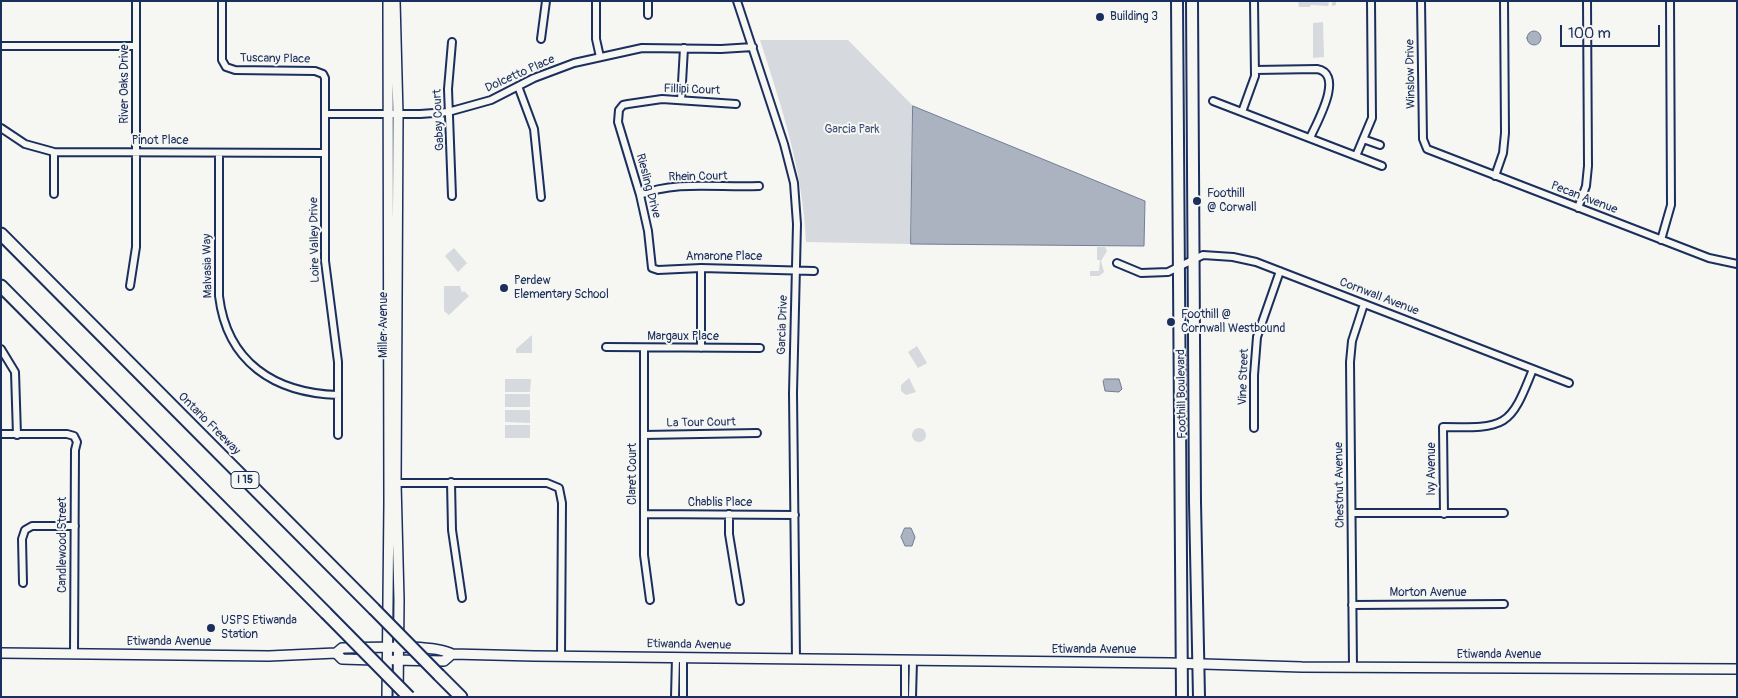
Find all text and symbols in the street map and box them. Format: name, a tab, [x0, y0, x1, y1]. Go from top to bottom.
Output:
place label: Building 3	[1110, 10, 1158, 24]
marker: Building 3	[1094, 11, 1106, 23]
scale bar	[1563, 15, 1663, 47]
text: 100 m	[1568, 24, 1611, 43]
street label: Winslow Drive	[1403, 39, 1419, 109]
street label: River Oaks Drive	[118, 44, 132, 124]
street label: Tuscany Place	[240, 51, 310, 67]
street label: Dolcetto Place	[483, 52, 557, 96]
street label: Fillipi Court	[663, 82, 721, 98]
street label: Gabay Court	[430, 89, 448, 151]
park label: Garcia Park	[824, 123, 880, 137]
street label: Pinot Place	[132, 134, 188, 148]
street label: Riesling Drive	[632, 152, 664, 220]
street label: Rhein Court	[668, 169, 728, 185]
street label: Pecan Avenue	[1549, 179, 1619, 217]
place label: Foothill @ Corwall	[1207, 187, 1257, 215]
marker: Foothill @ Corwall	[1191, 195, 1203, 207]
street label: Loire Valley Drive	[307, 197, 323, 283]
street label: Malvasia Way	[200, 234, 216, 298]
street label: Amarone Place	[686, 250, 762, 264]
place label: Perdew Elementary School	[514, 274, 609, 302]
street label: Cornwall Avenue	[1337, 275, 1421, 319]
marker: Perdew Elementary School	[498, 282, 510, 294]
street label: Miller Avenue	[377, 292, 391, 358]
street label: Garcia Drive	[775, 295, 791, 355]
place label: Foothill @ Cornwall Westbound	[1181, 308, 1285, 336]
marker: Foothill @ Cornwall Westbound	[1165, 316, 1177, 328]
street label: Margaux Place	[647, 330, 719, 344]
street label: Vine Street	[1236, 348, 1252, 406]
street label: Foothill Boulevard	[1174, 349, 1190, 439]
street label: Ontario Freeway	[175, 390, 243, 458]
street label: La Tour Court	[666, 415, 736, 431]
street label: Chestnut Avenue	[1332, 442, 1348, 528]
street label: Ivy Avenue	[1425, 442, 1439, 496]
street label: Claret Court	[626, 443, 640, 505]
road number: I 15	[231, 472, 259, 488]
street label: Chablis Place	[688, 496, 752, 510]
street label: Candlewood Street	[56, 497, 70, 593]
street label: Morton Avenue	[1390, 586, 1466, 600]
place label: USPS Etiwanda Station	[221, 614, 297, 642]
marker: USPS Etiwanda Station	[205, 622, 217, 634]
street label: Etiwanda Avenue	[127, 635, 211, 649]
street label: Etiwanda Avenue	[647, 637, 731, 653]
street label: Etiwanda Avenue	[1052, 643, 1136, 657]
street label: Etiwanda Avenue	[1457, 648, 1541, 662]

